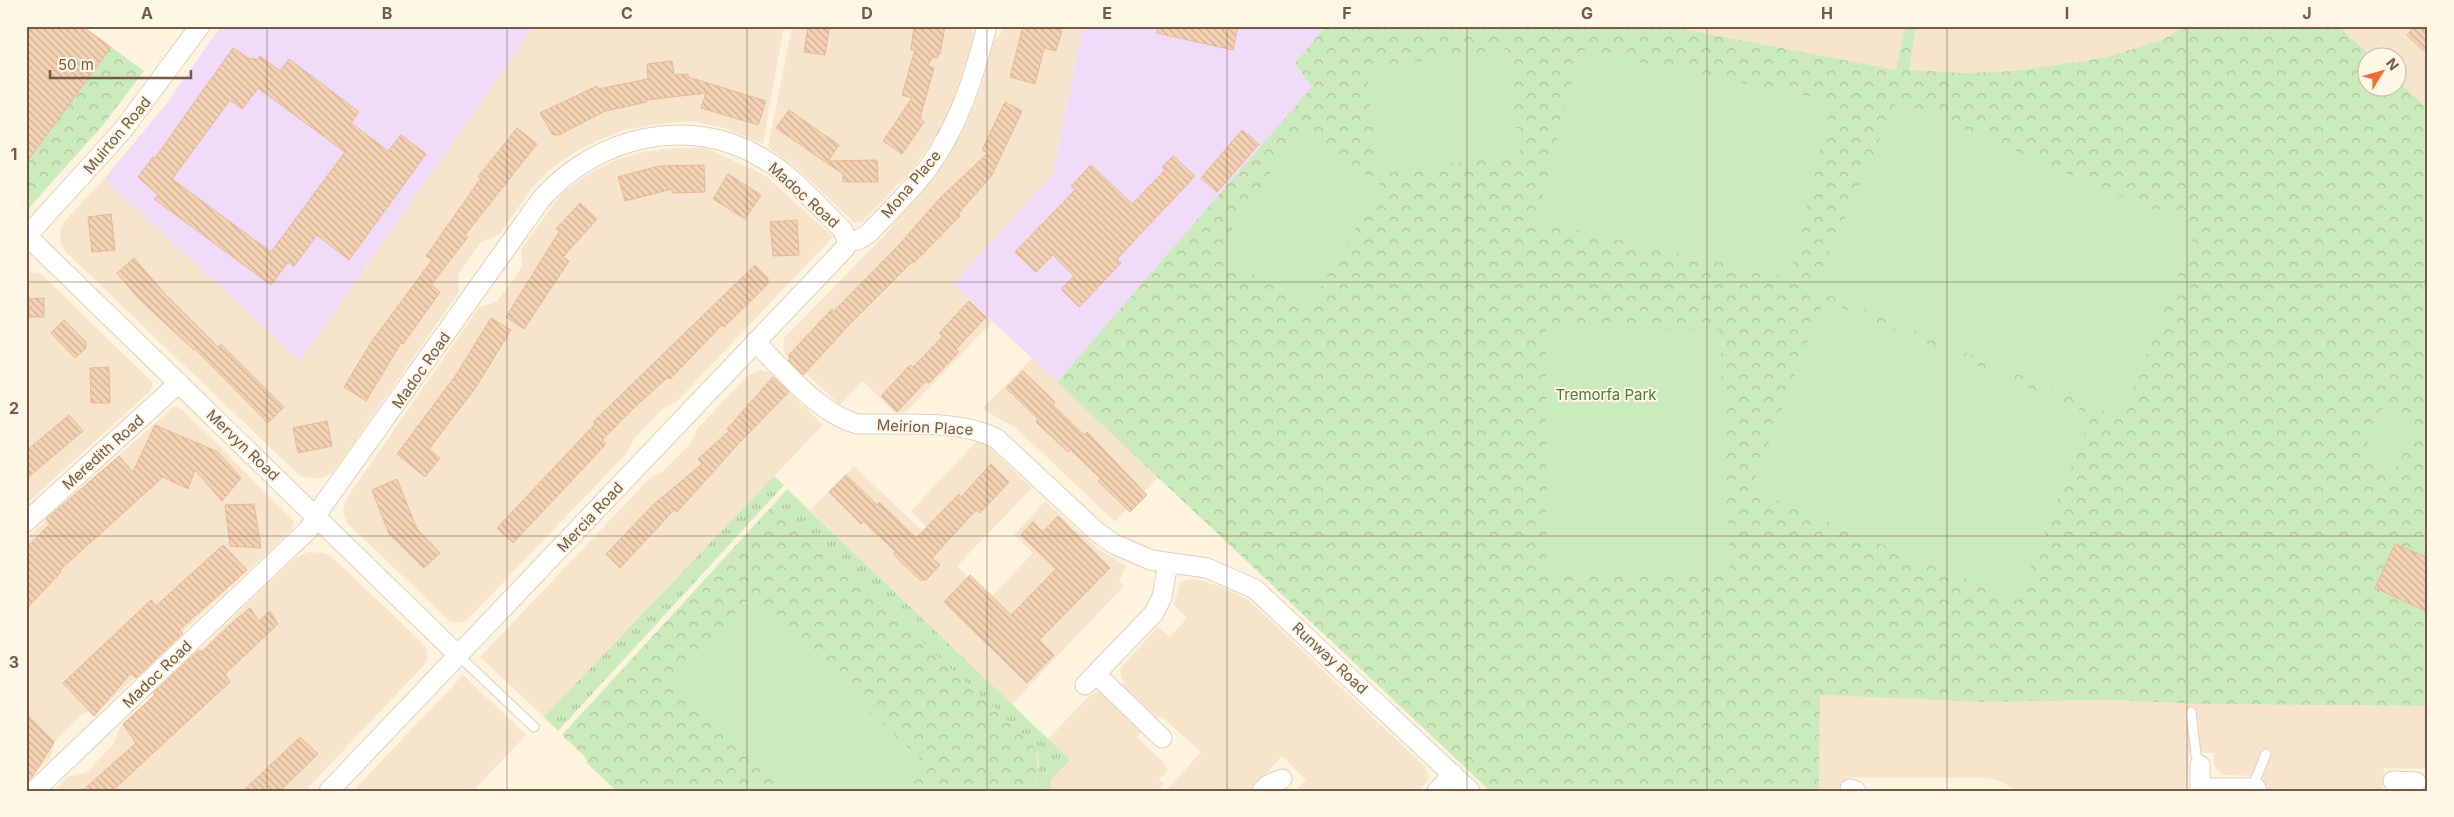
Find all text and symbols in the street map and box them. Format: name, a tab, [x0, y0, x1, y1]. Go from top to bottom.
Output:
text: A	[141, 3, 153, 23]
text: B	[382, 3, 392, 23]
text: C	[621, 3, 633, 23]
text: D	[861, 3, 873, 23]
text: E	[1102, 3, 1112, 23]
text: F	[1342, 3, 1352, 23]
text: G	[1581, 3, 1593, 23]
text: H	[1821, 3, 1833, 23]
text: I	[2065, 3, 2069, 23]
text: J	[2302, 3, 2312, 23]
scale bar	[50, 48, 191, 80]
north arrow	[2356, 48, 2406, 98]
text: N	[2383, 54, 2403, 73]
text: 50 m	[58, 55, 94, 74]
street label: Muirton Road	[79, 93, 155, 177]
text: 1	[11, 144, 17, 164]
street label: Mona Place	[877, 146, 945, 222]
street label: Madoc Road	[765, 158, 843, 232]
street label: Madoc Road	[388, 328, 454, 412]
park label: Tremorfa Park	[1555, 385, 1657, 404]
text: 2	[9, 398, 19, 418]
street label: Mervyn Road	[202, 405, 284, 485]
street label: Meredith Road	[58, 410, 148, 494]
street label: Meirion Place	[876, 415, 974, 439]
street label: Mercia Road	[553, 478, 627, 556]
street label: Runway Road	[1288, 618, 1372, 698]
street label: Madoc Road	[118, 636, 196, 712]
text: 3	[9, 652, 19, 672]

